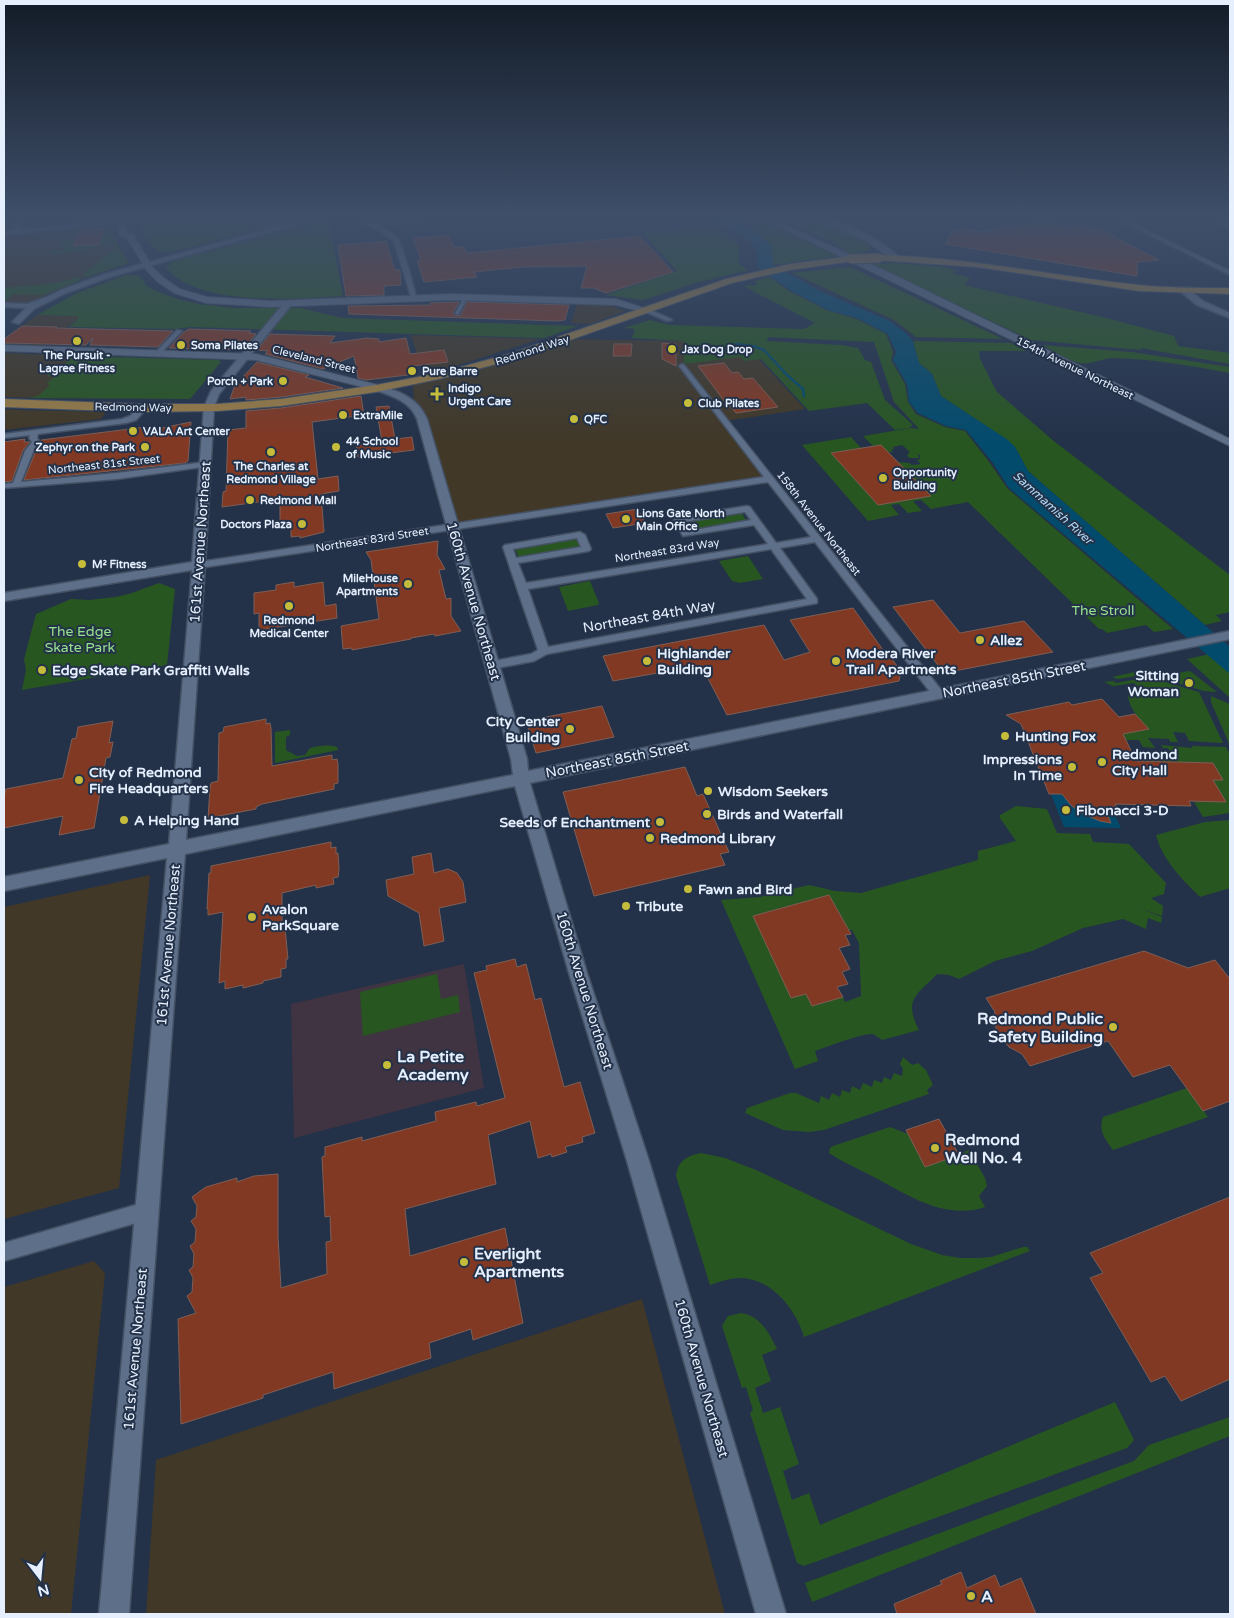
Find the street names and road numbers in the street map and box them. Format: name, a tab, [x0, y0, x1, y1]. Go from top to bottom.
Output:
street label: Redmond Way	[494, 332, 571, 369]
street label: 154th Avenue Northeast	[1014, 334, 1136, 403]
street label: Cleveland Street	[271, 343, 357, 376]
street label: Redmond Way	[94, 400, 172, 415]
street label: Northeast 81st Street	[47, 452, 161, 477]
street label: 161st Avenue Northeast	[186, 460, 215, 624]
street label: 158th Avenue Northeast	[774, 468, 863, 578]
street label: 160th Avenue Northeast	[443, 520, 505, 683]
street label: Northeast 83rd Street	[315, 524, 430, 555]
street label: Northeast 83rd Way	[614, 536, 720, 565]
street label: Northeast 84th Way	[582, 596, 717, 637]
street label: Northeast 85th Street	[941, 657, 1088, 702]
street label: Northeast 85th Street	[544, 737, 691, 782]
street label: 161st Avenue Northeast	[153, 863, 184, 1027]
street label: 160th Avenue Northeast	[552, 909, 617, 1072]
street label: 161st Avenue Northeast	[120, 1267, 151, 1431]
street label: 160th Avenue Northeast	[671, 1297, 733, 1460]

